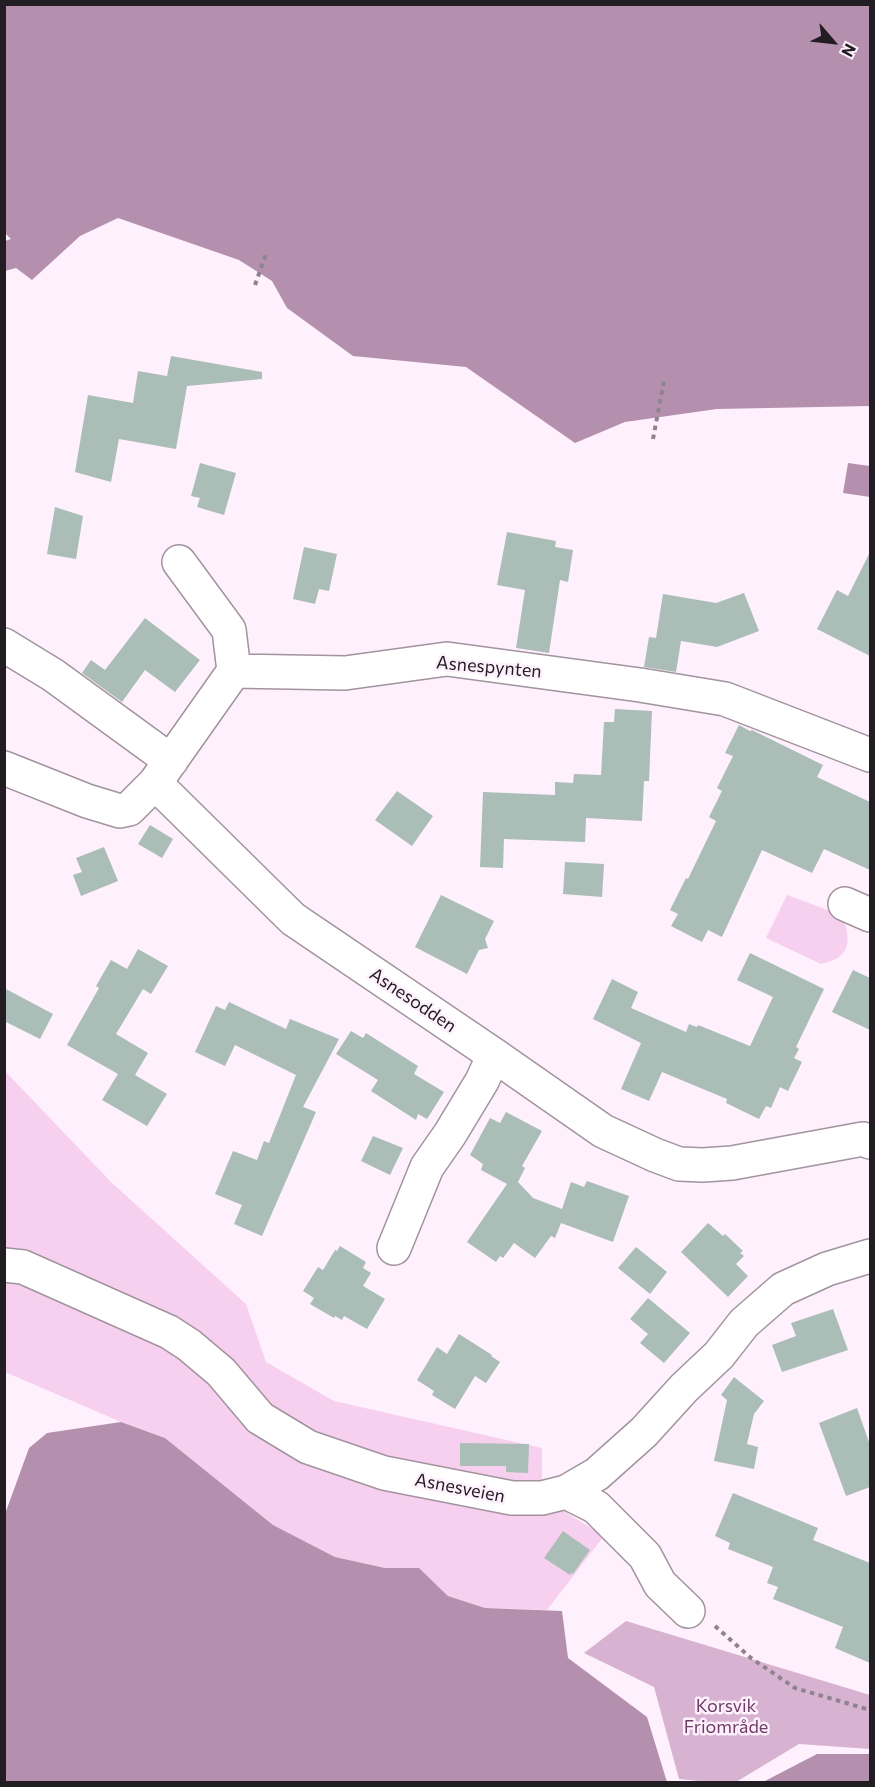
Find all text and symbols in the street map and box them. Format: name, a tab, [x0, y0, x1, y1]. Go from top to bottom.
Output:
north arrow	[803, 12, 863, 72]
text: N	[838, 41, 861, 60]
street label: Asnespynten	[435, 652, 543, 682]
street label: Asnesodden	[366, 963, 460, 1037]
street label: Asnesveien	[413, 1469, 507, 1507]
park label: Korsvik Friområde	[684, 1695, 768, 1738]

